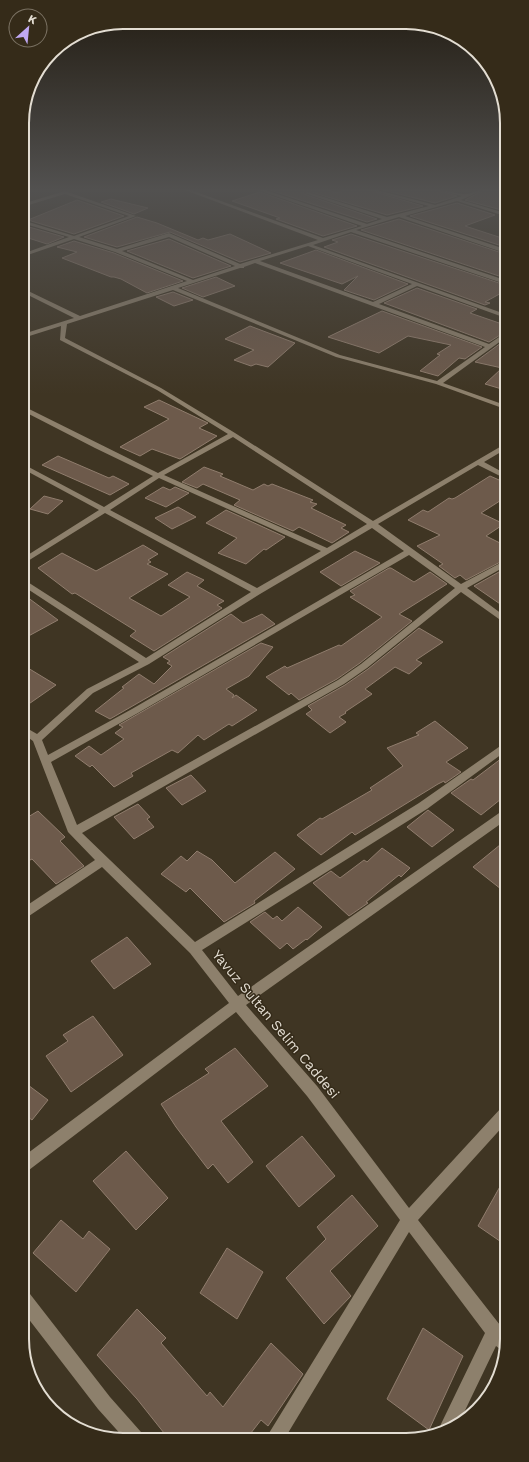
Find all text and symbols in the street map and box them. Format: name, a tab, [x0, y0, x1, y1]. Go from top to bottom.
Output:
north arrow	[8, 8, 48, 48]
text: K	[26, 12, 39, 27]
street label: Yavuz Sultan Selim Caddesi	[209, 947, 343, 1101]

